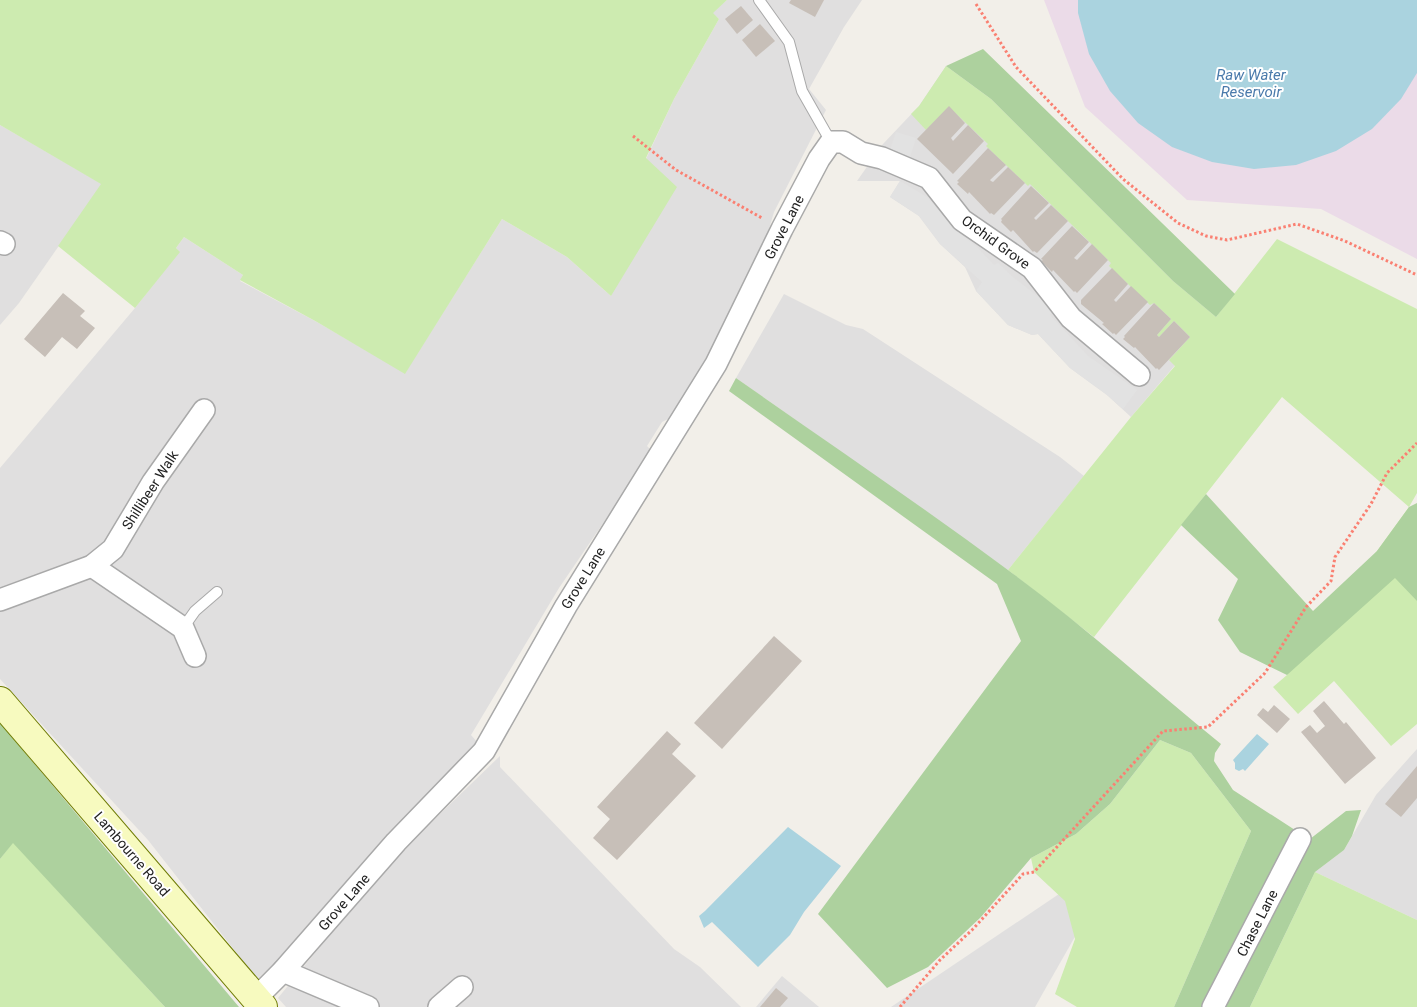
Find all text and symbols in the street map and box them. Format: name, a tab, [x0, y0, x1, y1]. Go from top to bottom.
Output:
water label: Raw Water Reservoir	[1216, 66, 1287, 101]
street label: Grove Lane	[761, 192, 807, 262]
street label: Orchid Grove	[959, 212, 1033, 272]
street label: Shillibeer Walk	[119, 447, 182, 532]
street label: Grove Lane	[558, 544, 608, 612]
street label: Lambourne Road	[91, 809, 173, 899]
street label: Grove Lane	[315, 870, 373, 934]
street label: Chase Lane	[1233, 887, 1281, 959]

